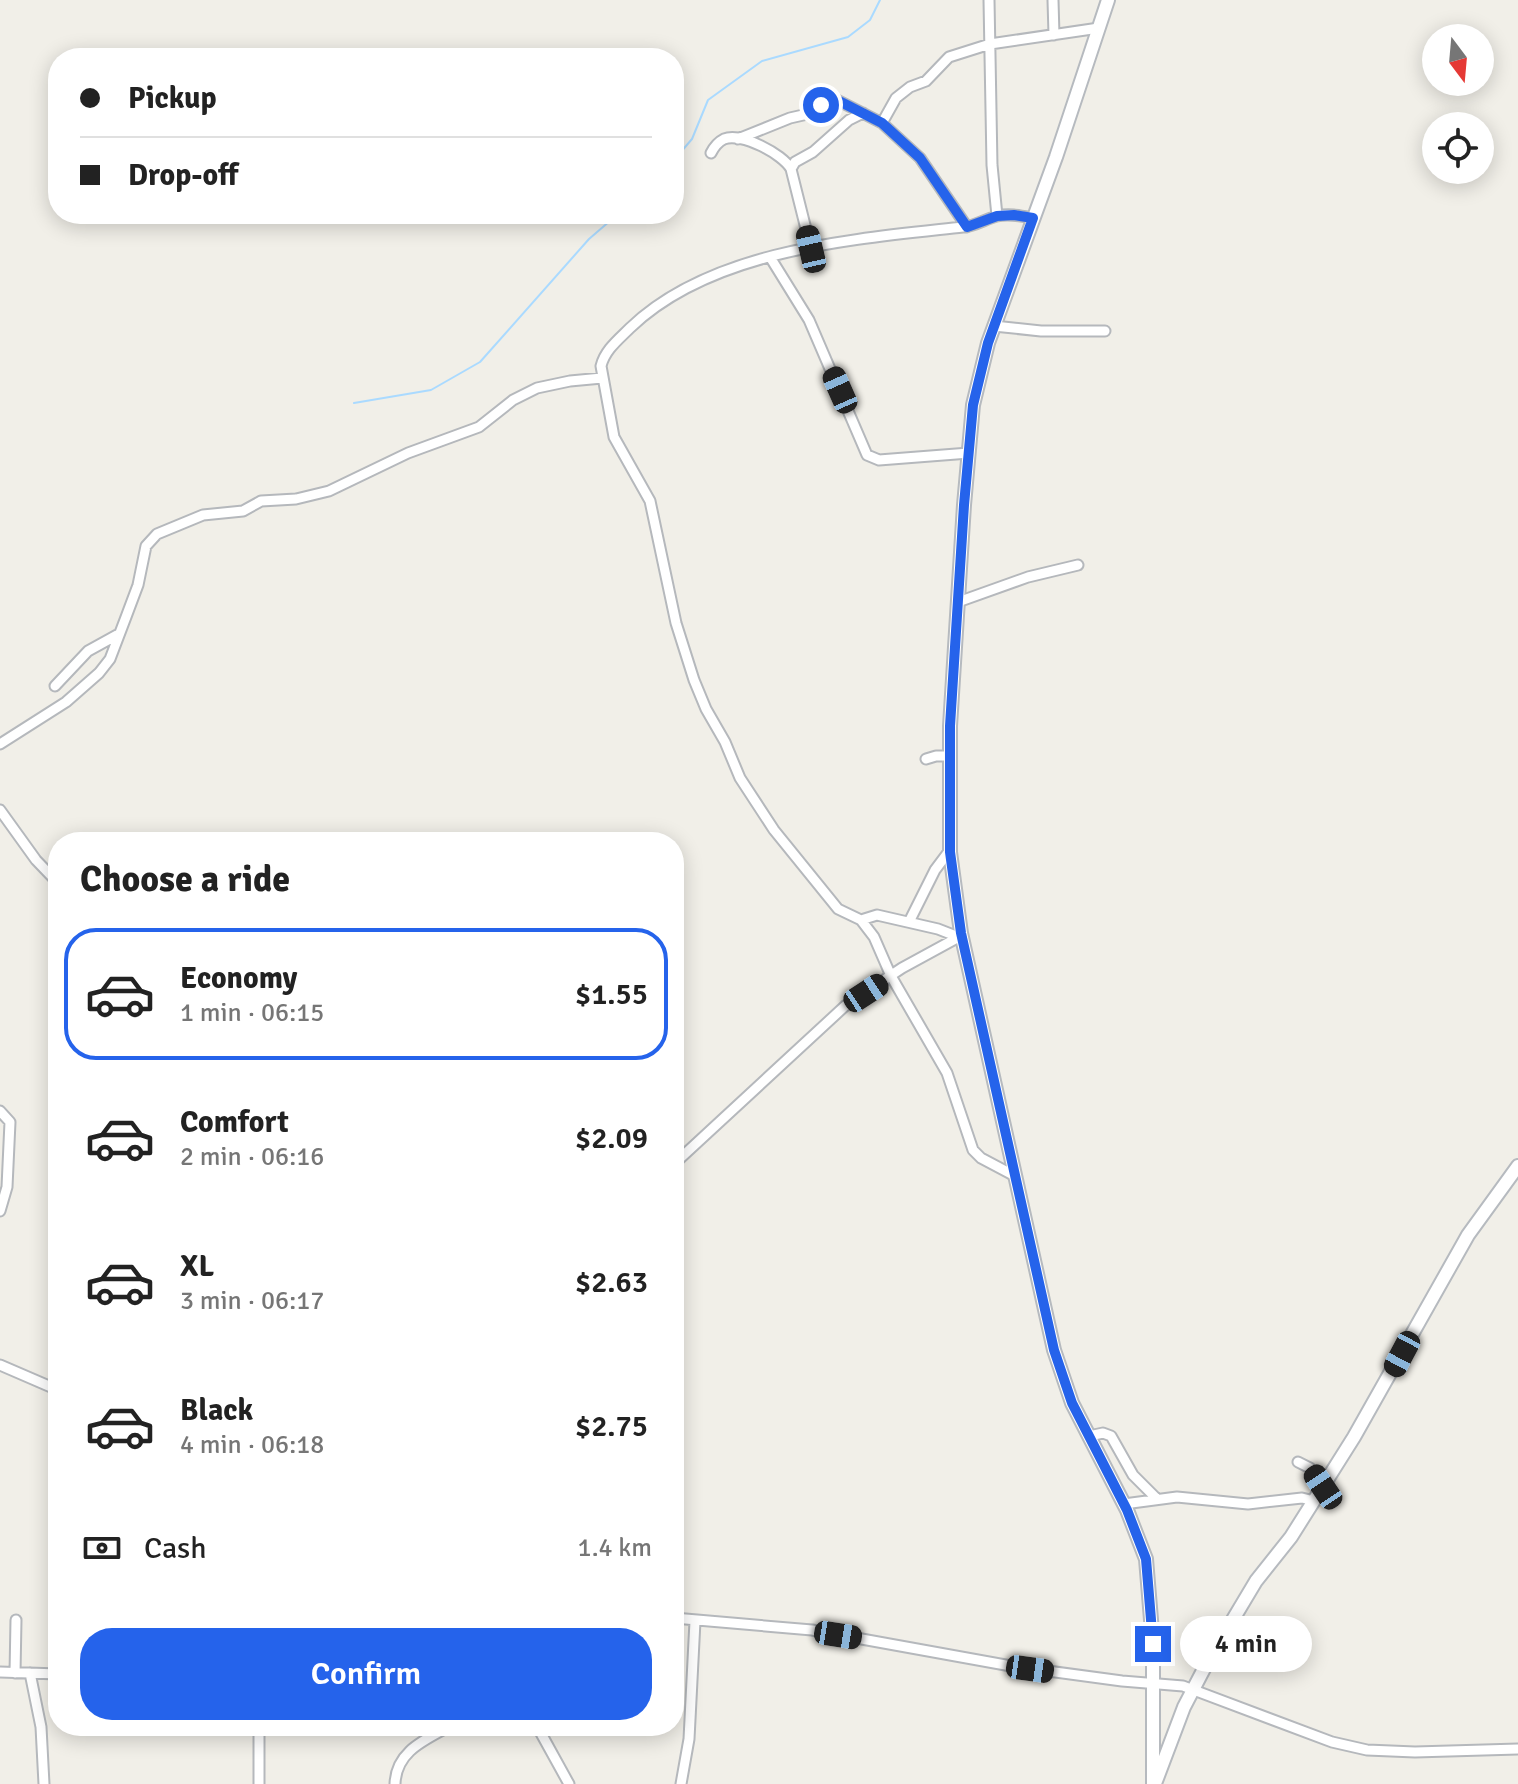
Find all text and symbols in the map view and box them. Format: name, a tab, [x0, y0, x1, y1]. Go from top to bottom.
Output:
north arrow	[1422, 24, 1494, 96]
map controls	[1422, 24, 1494, 184]
text: Pickup	[128, 80, 217, 117]
route start	[803, 87, 839, 123]
button: locate	[1422, 112, 1494, 184]
text: Drop-off	[128, 157, 238, 194]
car	[794, 223, 828, 275]
car	[819, 363, 861, 417]
text: Choose a ride	[80, 857, 290, 902]
icon: car	[84, 958, 156, 1030]
text: Economy	[180, 960, 297, 997]
car	[839, 970, 893, 1016]
text: $1.55	[575, 976, 648, 1013]
text: 1 min · 06:15	[180, 997, 324, 1029]
icon: car	[84, 1102, 156, 1174]
text: Comfort	[180, 1104, 289, 1141]
text: $2.09	[575, 1120, 648, 1157]
text: 2 min · 06:16	[180, 1141, 324, 1173]
icon: car	[84, 1246, 156, 1318]
text: XL	[180, 1248, 214, 1285]
text: $2.63	[575, 1264, 648, 1301]
text: 3 min · 06:17	[180, 1285, 324, 1317]
car	[1380, 1327, 1424, 1381]
icon: car	[84, 1390, 156, 1462]
text: Black	[180, 1392, 253, 1429]
text: $2.75	[575, 1408, 648, 1445]
text: 4 min · 06:18	[180, 1429, 324, 1461]
car	[1300, 1460, 1346, 1514]
icon: cash	[80, 1526, 124, 1570]
text: Cash	[144, 1530, 207, 1567]
text: 1.4 km	[578, 1532, 652, 1564]
callout: 4 min	[1181, 1616, 1313, 1672]
car	[812, 1619, 864, 1651]
route end	[1135, 1626, 1171, 1662]
button: Confirm	[80, 1628, 652, 1720]
text: 4 min	[1215, 1628, 1277, 1660]
car	[1005, 1654, 1055, 1684]

